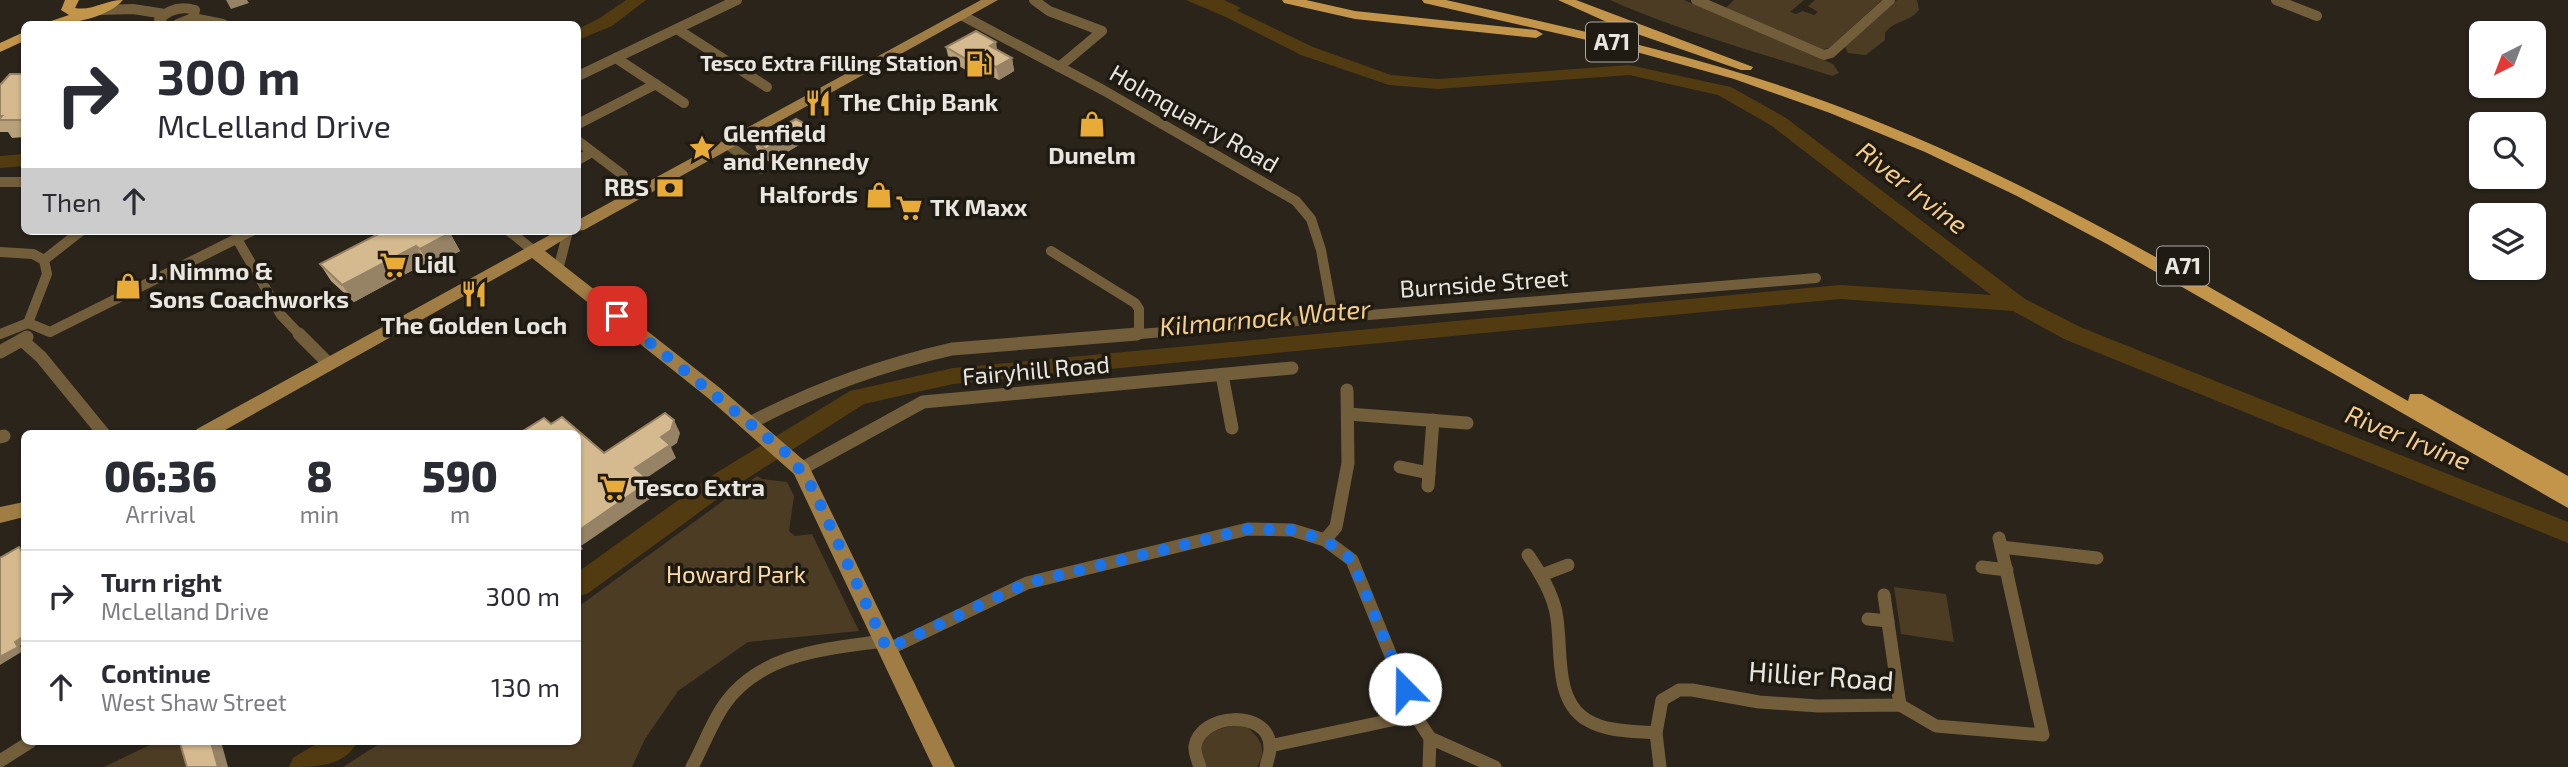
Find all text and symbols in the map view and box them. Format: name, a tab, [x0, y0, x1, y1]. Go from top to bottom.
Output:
north arrow	[2469, 21, 2546, 98]
map controls	[2469, 21, 2546, 280]
road number: A71	[1586, 22, 1638, 61]
text: 300 m	[157, 46, 300, 105]
icon: right	[42, 49, 133, 140]
fuel station icon: Tesco Extra Filling Station	[964, 49, 994, 79]
place label: Tesco Extra Filling Station	[700, 50, 958, 75]
street label: Holmquarry Road	[1105, 58, 1284, 178]
place label: The Chip Bank	[839, 87, 999, 116]
restaurant icon: The Chip Bank	[803, 88, 833, 118]
text: McLelland Drive	[157, 106, 391, 144]
shop icon: Dunelm	[1077, 109, 1107, 139]
button: search	[2469, 112, 2546, 189]
place label: Glenfield and Kennedy	[723, 118, 870, 175]
place icon: Glenfield and Kennedy	[687, 133, 717, 163]
water label: River Irvine	[1851, 134, 1975, 240]
place label: Dunelm	[1048, 140, 1136, 169]
place label: RBS	[604, 172, 649, 201]
bank icon: RBS	[655, 173, 685, 203]
place label: Halfords	[759, 179, 858, 208]
shop icon: Halfords	[864, 180, 894, 210]
icon: ahead	[115, 182, 153, 220]
text: Then	[42, 186, 101, 217]
place label: TK Maxx	[930, 192, 1028, 221]
supermarket icon: TK Maxx	[894, 193, 924, 223]
button: layers	[2469, 203, 2546, 280]
road number: A71	[2157, 246, 2209, 286]
place label: Lidl	[414, 249, 456, 278]
supermarket icon: Lidl	[378, 250, 408, 280]
place label: J. Nimmo & Sons Coachworks	[149, 256, 349, 313]
street label: Burnside Street	[1399, 262, 1569, 303]
shop icon: J. Nimmo & Sons Coachworks	[113, 271, 143, 301]
restaurant icon: The Golden Loch	[459, 279, 489, 309]
pin	[587, 286, 647, 346]
water label: Kilmarnock Water	[1158, 292, 1372, 341]
icon: arrive	[598, 297, 636, 335]
place label: The Golden Loch	[381, 310, 567, 339]
street label: Fairyhill Road	[961, 349, 1111, 390]
water label: River Irvine	[2341, 397, 2476, 476]
text: 06:36	[104, 450, 217, 500]
text: 8	[306, 450, 333, 500]
text: 590	[422, 450, 498, 500]
place label: Tesco Extra	[634, 472, 765, 501]
supermarket icon: Tesco Extra	[598, 473, 628, 503]
text: Arrival	[125, 500, 195, 528]
text: min	[300, 500, 339, 528]
text: m	[450, 500, 470, 528]
park label: Howard Park	[666, 559, 806, 588]
text: Turn right	[101, 566, 222, 597]
icon: right	[42, 577, 80, 615]
text: 300 m	[486, 580, 560, 611]
text: McLelland Drive	[101, 597, 269, 625]
position arrow	[1368, 652, 1442, 726]
street label: Hillier Road	[1747, 653, 1895, 697]
text: Continue	[101, 657, 211, 688]
icon: ahead	[42, 668, 80, 706]
text: 130 m	[491, 671, 560, 702]
text: West Shaw Street	[101, 688, 287, 716]

